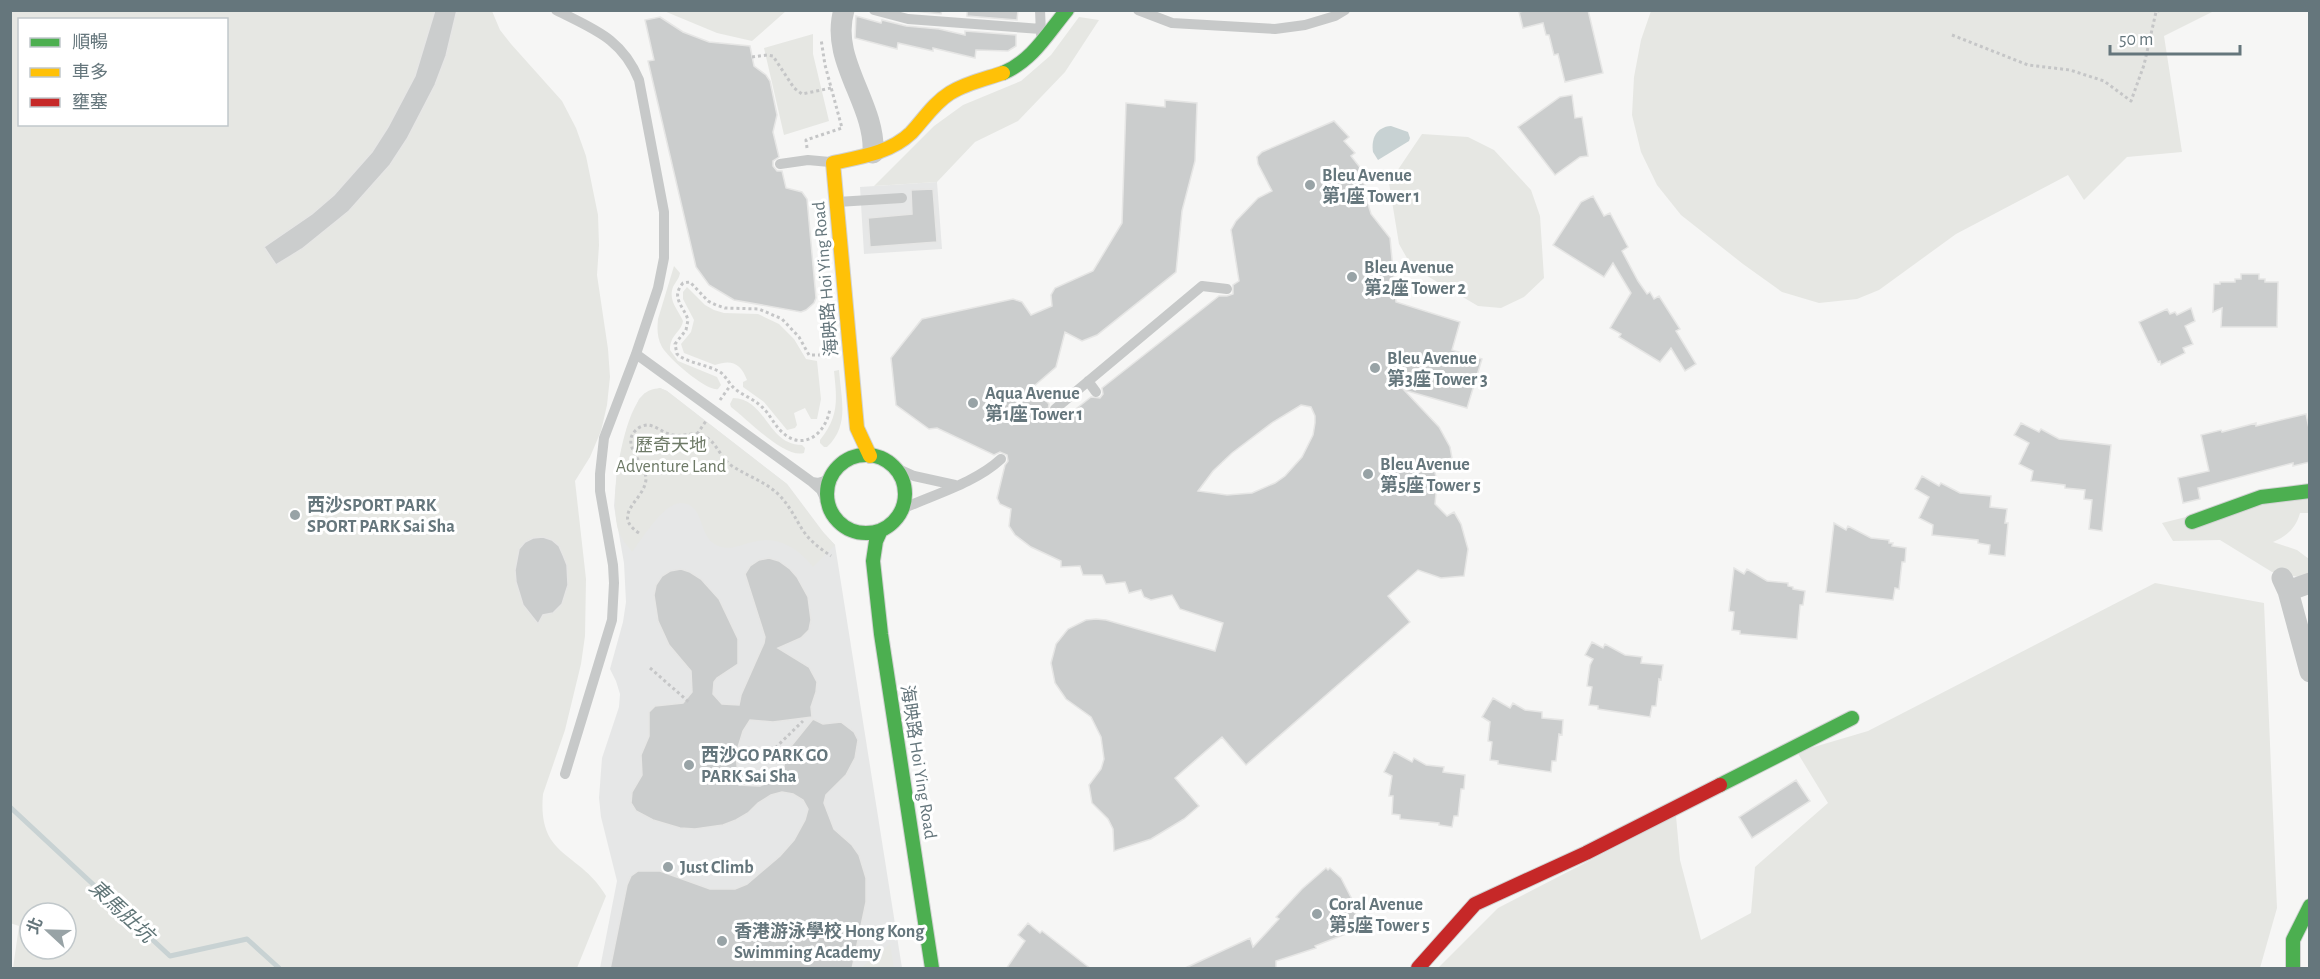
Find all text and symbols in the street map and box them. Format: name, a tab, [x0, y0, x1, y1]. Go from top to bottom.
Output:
legend	[18, 18, 228, 126]
scale bar	[2110, 18, 2240, 56]
text: 50 m	[2119, 31, 2153, 49]
text: 順暢	[72, 32, 108, 52]
text: 車多	[72, 62, 108, 82]
text: 壅塞	[72, 92, 108, 112]
place label: Bleu Avenue 第1座 Tower 1	[1322, 167, 1420, 206]
marker: Bleu Avenue 第1座 Tower 1	[1303, 178, 1317, 192]
street label: 海映路 Hoi Ying Road	[808, 201, 842, 357]
place label: Bleu Avenue 第2座 Tower 2	[1364, 259, 1467, 298]
marker: Bleu Avenue 第2座 Tower 2	[1345, 270, 1359, 284]
place label: Bleu Avenue 第3座 Tower 3	[1387, 350, 1488, 389]
marker: Bleu Avenue 第3座 Tower 3	[1368, 361, 1382, 375]
place label: Aqua Avenue 第1座 Tower 1	[985, 385, 1083, 424]
marker: Aqua Avenue 第1座 Tower 1	[966, 396, 980, 410]
park label: 歷奇天地 Adventure Land	[616, 435, 726, 476]
place label: Bleu Avenue 第5座 Tower 5	[1380, 456, 1481, 495]
marker: Bleu Avenue 第5座 Tower 5	[1361, 467, 1375, 481]
place label: 西沙SPORT PARK SPORT PARK Sai Sha	[307, 495, 455, 536]
marker: 西沙SPORT PARK SPORT PARK Sai Sha	[288, 508, 302, 522]
street label: 海映路 Hoi Ying Road	[897, 684, 941, 840]
place label: 西沙GO PARK GO PARK Sai Sha	[701, 745, 828, 786]
marker: 西沙GO PARK GO PARK Sai Sha	[682, 758, 696, 772]
place label: Just Climb	[680, 859, 754, 877]
marker: Just Climb	[661, 860, 675, 874]
water label: 東馬肚坑	[85, 876, 160, 948]
place label: Coral Avenue 第5座 Tower 5	[1329, 896, 1430, 935]
north arrow	[18, 901, 78, 961]
marker: Coral Avenue 第5座 Tower 5	[1310, 907, 1324, 921]
text: 北	[24, 915, 45, 936]
place label: 香港游泳學校 Hong Kong Swimming Academy	[734, 921, 925, 962]
marker: 香港游泳學校 Hong Kong Swimming Academy	[715, 934, 729, 948]

